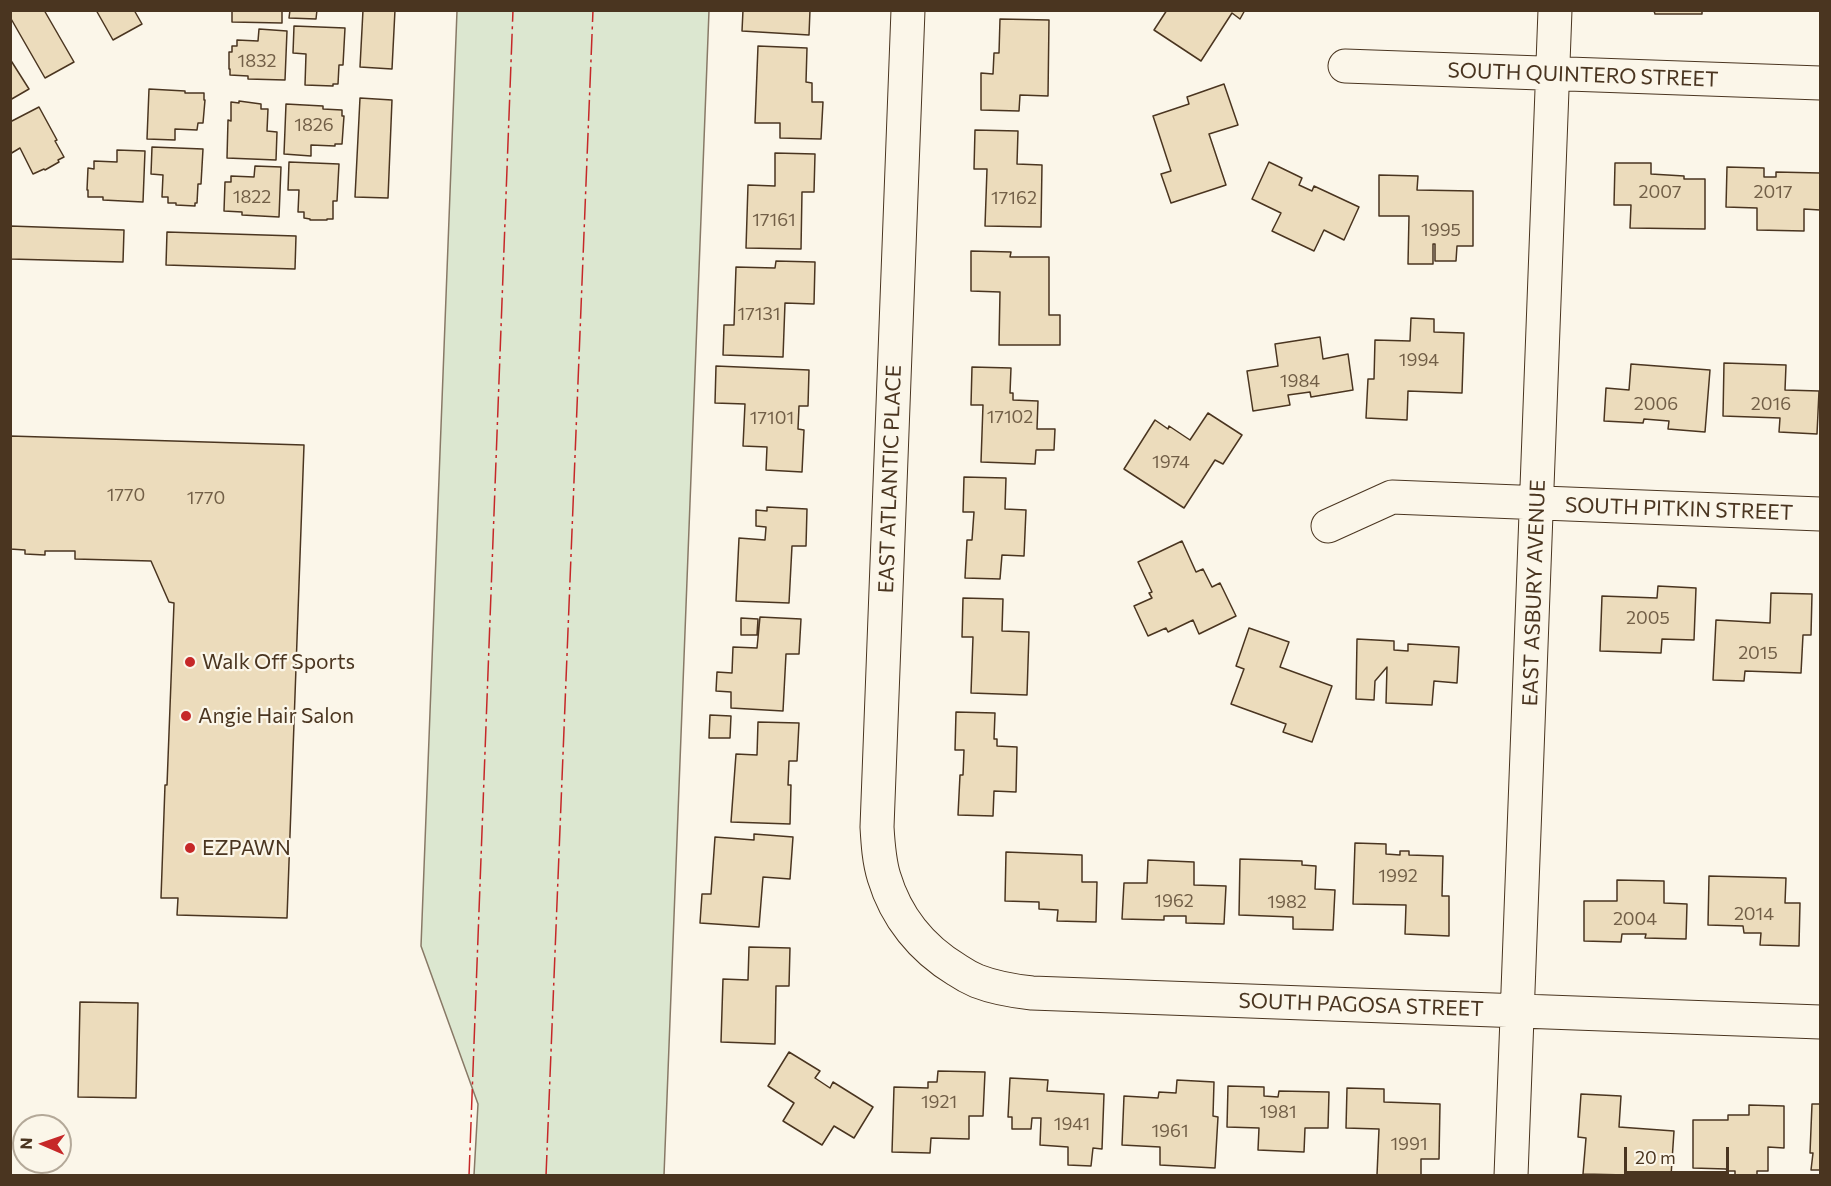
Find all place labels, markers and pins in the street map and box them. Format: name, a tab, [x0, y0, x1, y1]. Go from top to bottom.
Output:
place label: Walk Off Sports	[202, 649, 355, 675]
marker: Walk Off Sports	[183, 655, 197, 669]
place label: Angie Hair Salon	[198, 703, 354, 729]
marker: Angie Hair Salon	[179, 709, 193, 723]
place label: EZPAWN	[202, 835, 291, 861]
marker: EZPAWN	[183, 841, 197, 855]

